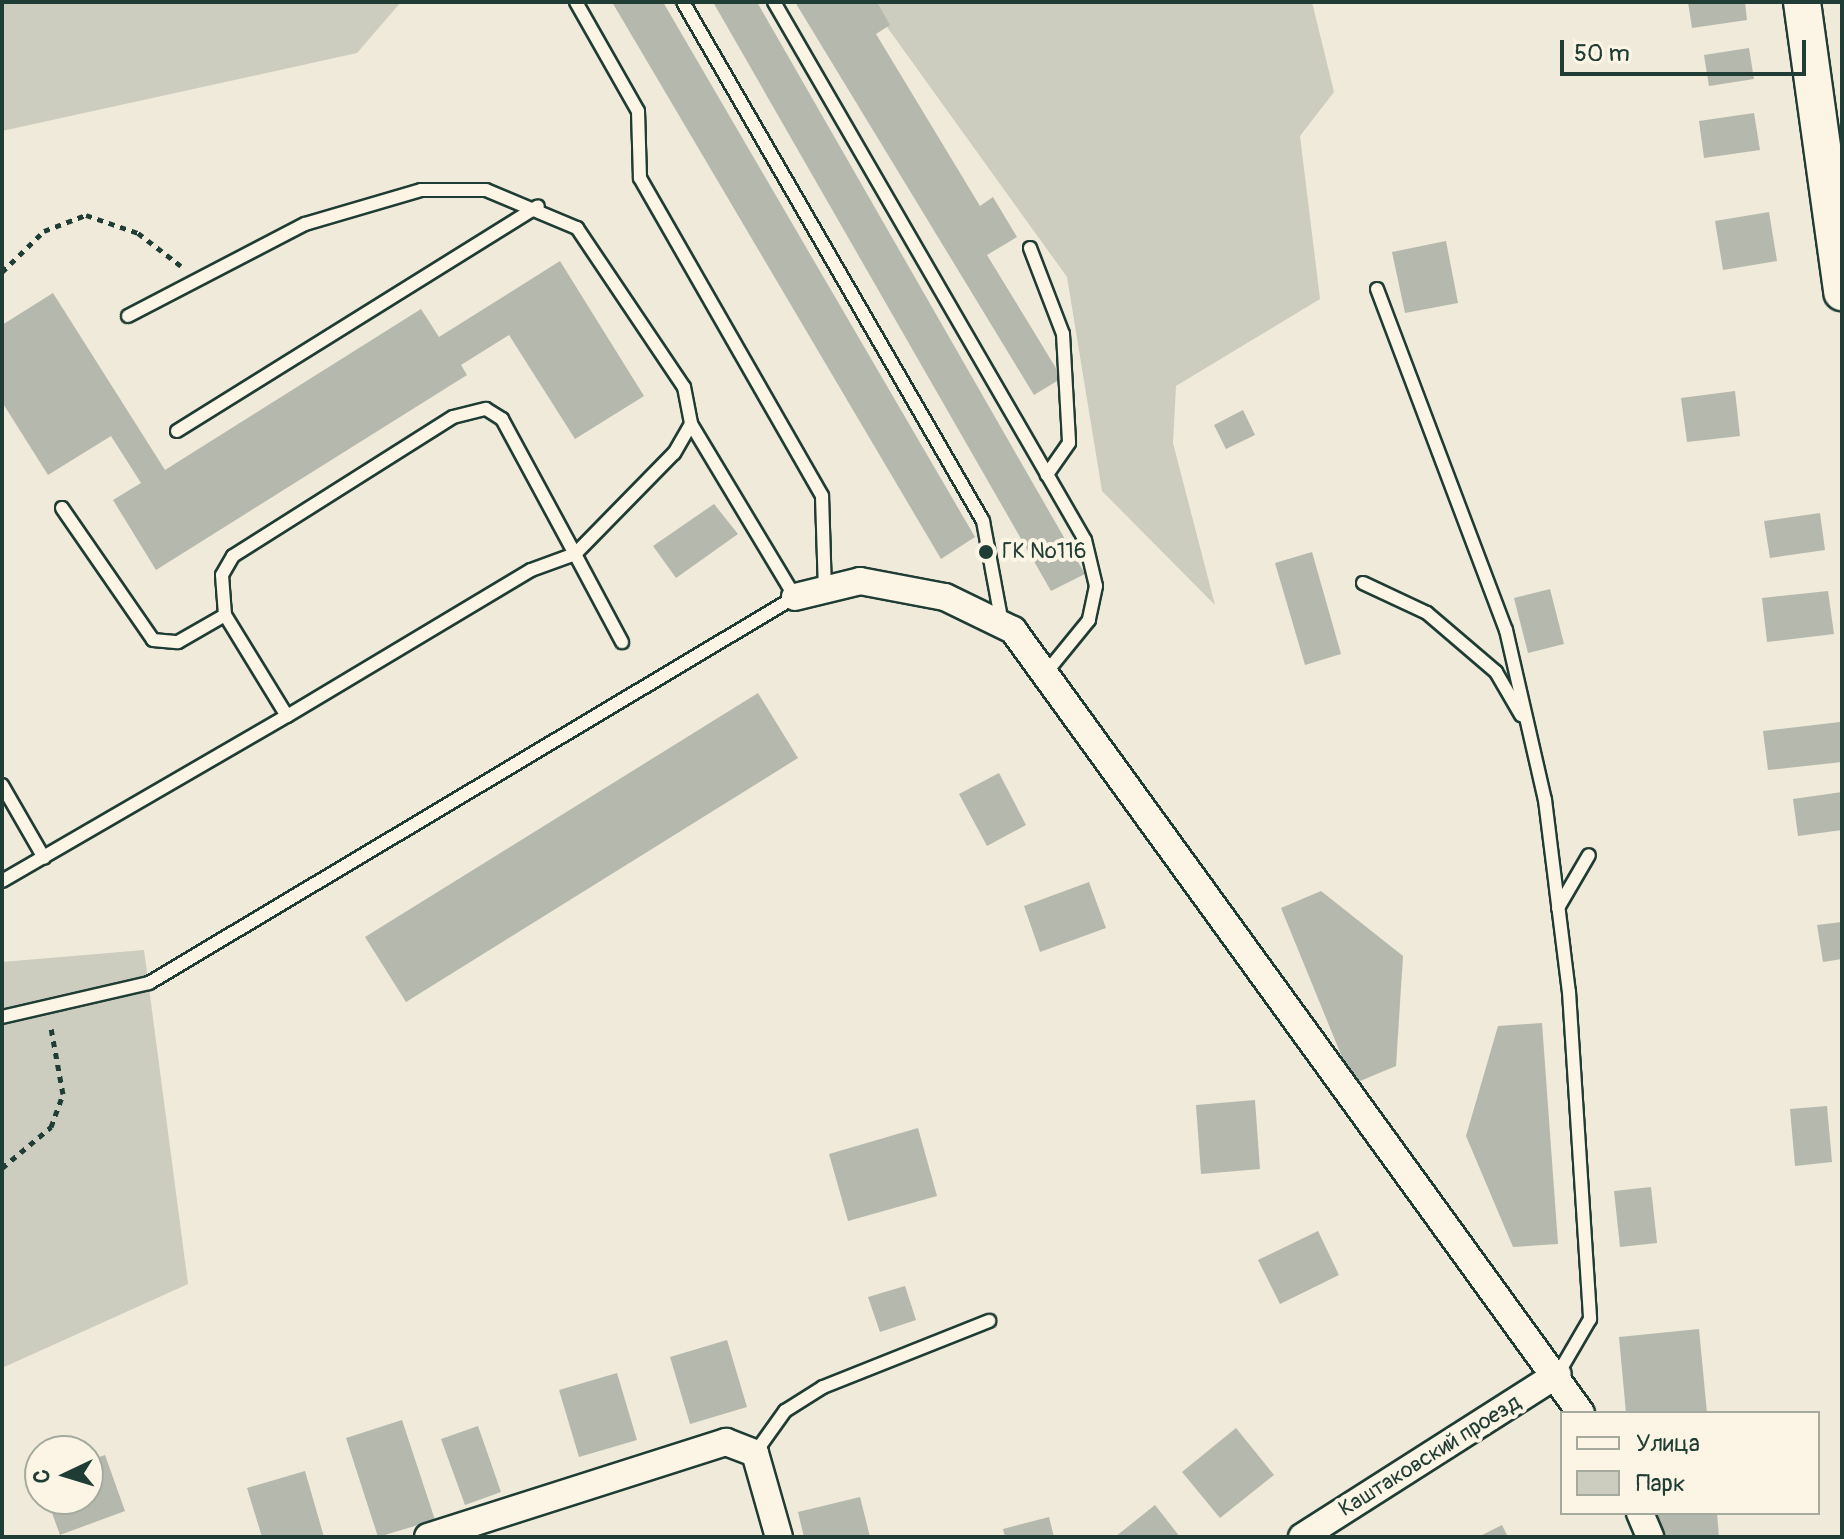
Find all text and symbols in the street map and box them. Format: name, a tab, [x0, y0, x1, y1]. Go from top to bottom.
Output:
scale bar	[1564, 24, 1810, 74]
text: 50 m	[1574, 39, 1630, 68]
place label: ГК №116	[1002, 539, 1087, 565]
marker: ГК №116	[977, 543, 995, 561]
street label: Каштаковский проезд	[1334, 1389, 1526, 1523]
legend	[1560, 1411, 1820, 1515]
text: Улица	[1636, 1429, 1700, 1458]
north arrow	[24, 1435, 104, 1515]
text: С	[28, 1469, 56, 1484]
text: Парк	[1636, 1469, 1685, 1498]

